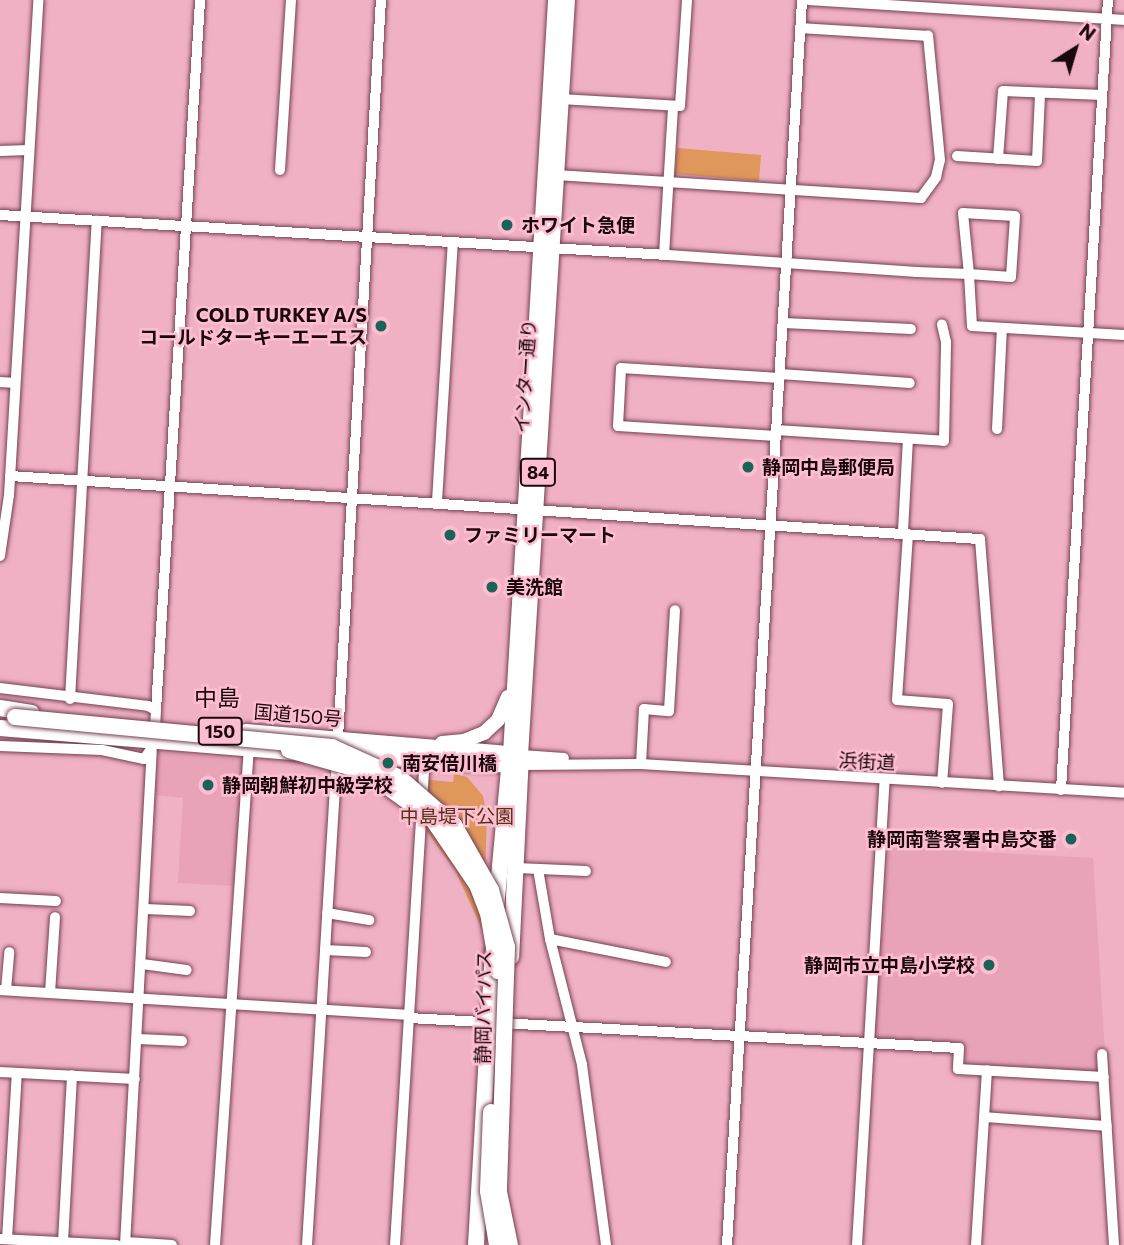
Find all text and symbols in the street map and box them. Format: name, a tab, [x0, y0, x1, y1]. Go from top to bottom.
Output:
north arrow	[1040, 14, 1110, 84]
text: N	[1075, 18, 1101, 45]
place label: ホワイト急便	[521, 214, 635, 236]
marker: ホワイト急便	[499, 217, 515, 233]
place label: COLD TURKEY A/S コールドターキーエーエス	[139, 304, 367, 348]
marker: COLD TURKEY A/S コールドターキーエーエス	[373, 318, 389, 334]
street label: インター通り	[510, 318, 540, 434]
place label: 静岡中島郵便局	[762, 456, 895, 478]
road number: 84	[519, 458, 557, 486]
marker: 静岡中島郵便局	[740, 459, 756, 475]
place label: ファミリーマート	[464, 524, 616, 546]
marker: ファミリーマート	[442, 527, 458, 543]
place label: 美洗館	[506, 576, 563, 598]
marker: 美洗館	[484, 579, 500, 595]
district label: 中島	[194, 683, 240, 711]
street label: 国道150号	[253, 700, 343, 730]
road number: 150	[197, 716, 243, 746]
street label: 浜街道	[838, 748, 896, 774]
place label: 南安倍川橋	[402, 752, 497, 774]
marker: 南安倍川橋	[380, 755, 396, 771]
place label: 静岡朝鮮初中級学校	[222, 774, 393, 796]
marker: 静岡朝鮮初中級学校	[200, 777, 216, 793]
park label: 中島堤下公園	[400, 805, 514, 827]
place label: 静岡南警察署中島交番	[867, 828, 1057, 850]
marker: 静岡南警察署中島交番	[1063, 831, 1079, 847]
street label: 静岡バイパス	[471, 950, 495, 1064]
place label: 静岡市立中島小学校	[804, 954, 975, 976]
marker: 静岡市立中島小学校	[981, 957, 997, 973]

